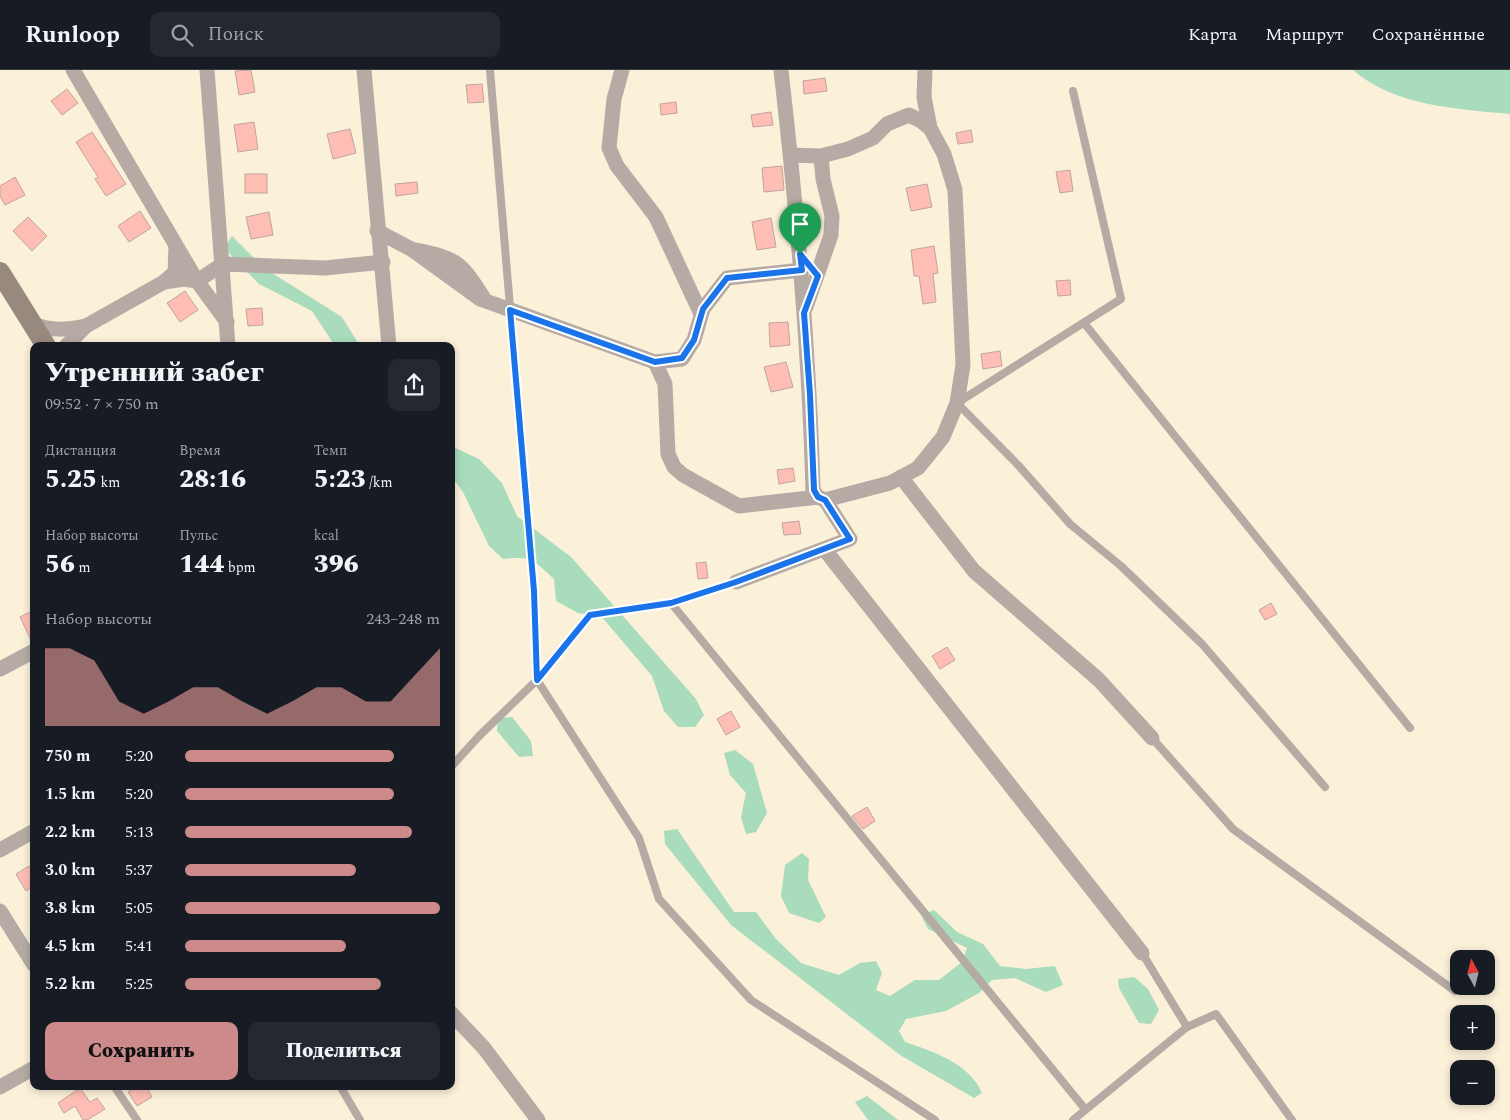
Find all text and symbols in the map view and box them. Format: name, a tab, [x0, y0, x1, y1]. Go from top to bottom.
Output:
search box	[150, 12, 500, 57]
text: Runloop	[25, 17, 120, 53]
text: Поиск	[208, 20, 264, 49]
icon: search	[168, 21, 196, 49]
text: Карта	[1188, 21, 1237, 48]
text: Маршрут	[1265, 21, 1344, 48]
text: Сохранённые	[1372, 21, 1485, 48]
pin	[779, 203, 821, 254]
icon: arrive	[786, 210, 814, 238]
text: Утренний забег	[45, 351, 263, 394]
button: share	[388, 359, 440, 411]
text: 09:52 · 7 × 750 m	[45, 392, 159, 416]
text: Дистанция	[45, 440, 116, 461]
text: Время	[179, 440, 221, 461]
text: Темп	[314, 440, 347, 461]
text: 5.25	[45, 461, 97, 499]
text: 28:16	[179, 461, 246, 499]
text: 5:23	[314, 461, 366, 499]
text: km	[97, 472, 120, 493]
text: /km	[366, 472, 393, 493]
text: Набор высоты	[45, 525, 139, 546]
text: Пульс	[179, 525, 218, 546]
text: kcal	[314, 525, 339, 546]
text: 56	[45, 546, 75, 584]
text: 144	[179, 546, 224, 584]
text: 396	[314, 546, 359, 584]
text: m	[75, 557, 91, 578]
text: bpm	[224, 557, 256, 578]
text: Набор высоты	[45, 607, 152, 631]
text: 243–248 m	[366, 607, 440, 631]
text: 750 m	[45, 744, 90, 768]
text: 5:20	[125, 744, 153, 768]
text: 1.5 km	[45, 782, 95, 806]
text: 5:20	[125, 782, 153, 806]
text: 2.2 km	[45, 820, 95, 844]
text: 5:13	[125, 820, 153, 844]
text: 3.0 km	[45, 858, 95, 882]
text: 5:37	[125, 858, 153, 882]
text: 3.8 km	[45, 896, 95, 920]
text: 5:05	[125, 896, 153, 920]
text: 4.5 km	[45, 934, 95, 958]
text: 5:41	[125, 934, 153, 958]
north arrow	[1450, 950, 1495, 995]
map controls	[1450, 950, 1495, 1105]
text: 5.2 km	[45, 972, 95, 996]
text: 5:25	[125, 972, 153, 996]
button: +	[1450, 1005, 1495, 1050]
button: Сохранить	[45, 1022, 238, 1080]
button: Поделиться	[248, 1022, 440, 1080]
button: −	[1450, 1060, 1495, 1105]

